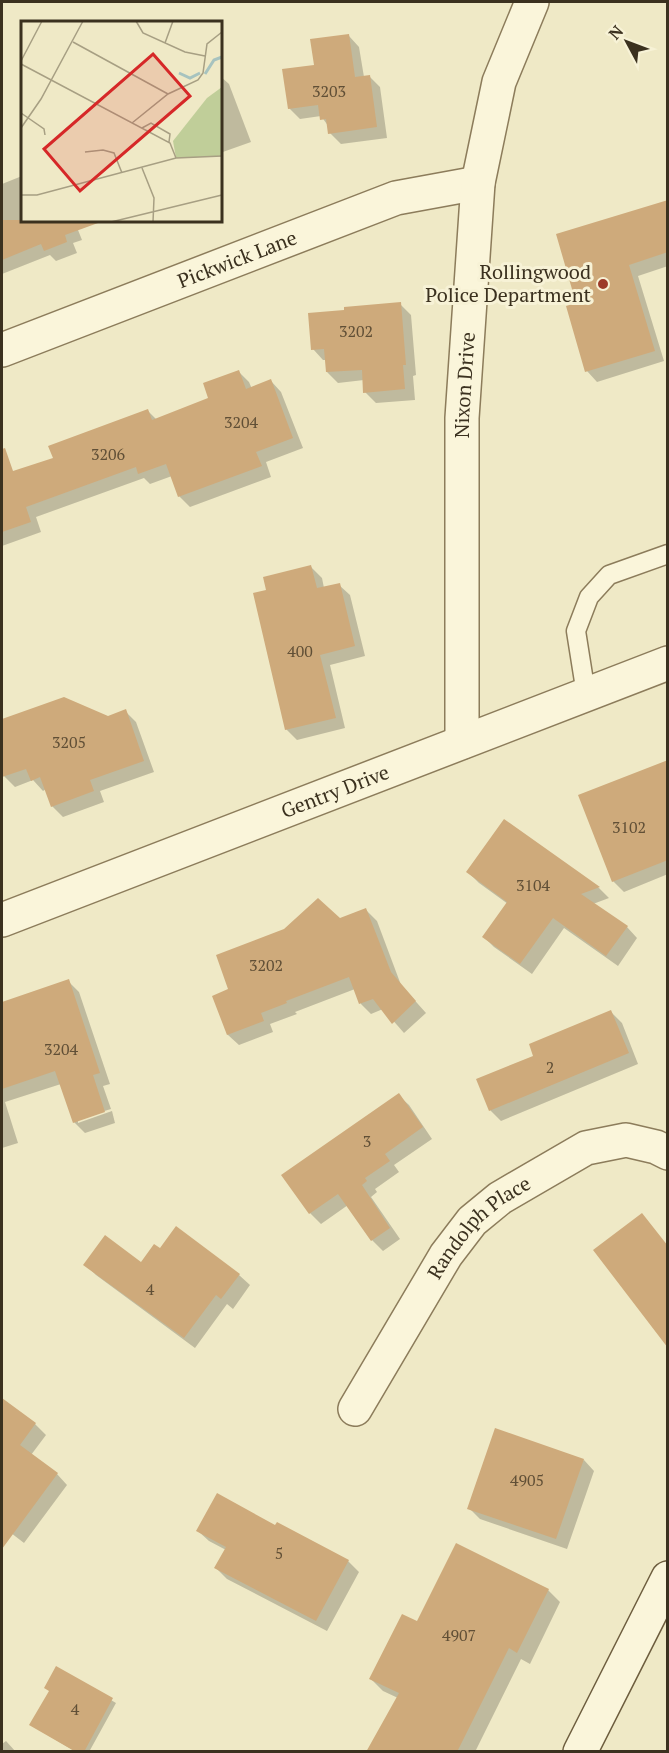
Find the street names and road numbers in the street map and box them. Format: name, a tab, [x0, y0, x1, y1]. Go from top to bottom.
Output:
street label: Pickwick Lane	[173, 224, 300, 294]
street label: Nixon Drive	[448, 331, 481, 438]
street label: Gentry Drive	[277, 758, 393, 824]
street label: Randolph Place	[421, 1169, 535, 1284]

